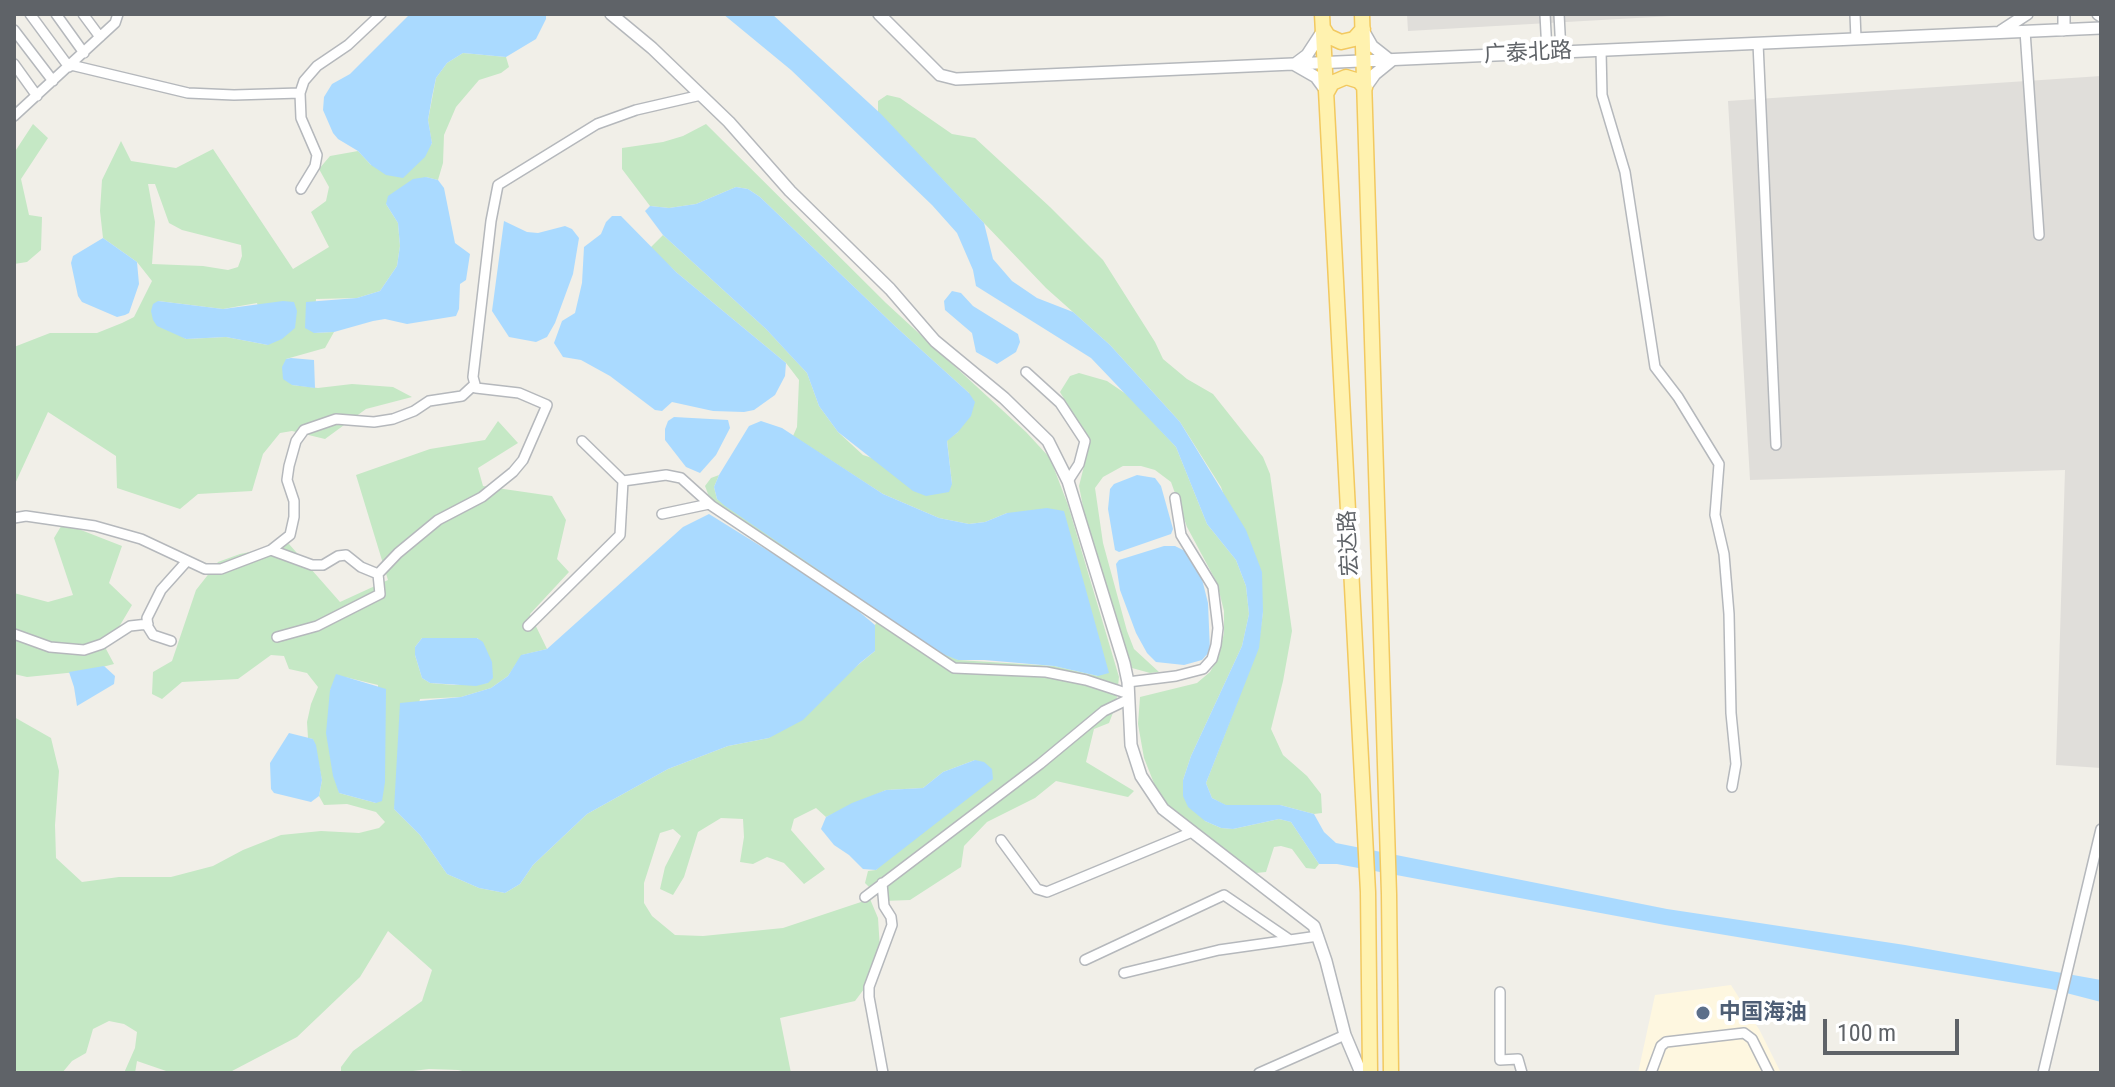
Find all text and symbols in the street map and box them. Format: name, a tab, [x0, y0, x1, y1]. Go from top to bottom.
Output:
street label: 广泰北路	[1483, 39, 1573, 69]
street label: 宏达路	[1335, 509, 1365, 577]
place label: 中国海油	[1719, 1000, 1807, 1026]
scale bar	[1827, 1003, 1963, 1053]
marker: 中国海油	[1694, 1004, 1712, 1022]
text: 100 m	[1837, 1019, 1896, 1047]

